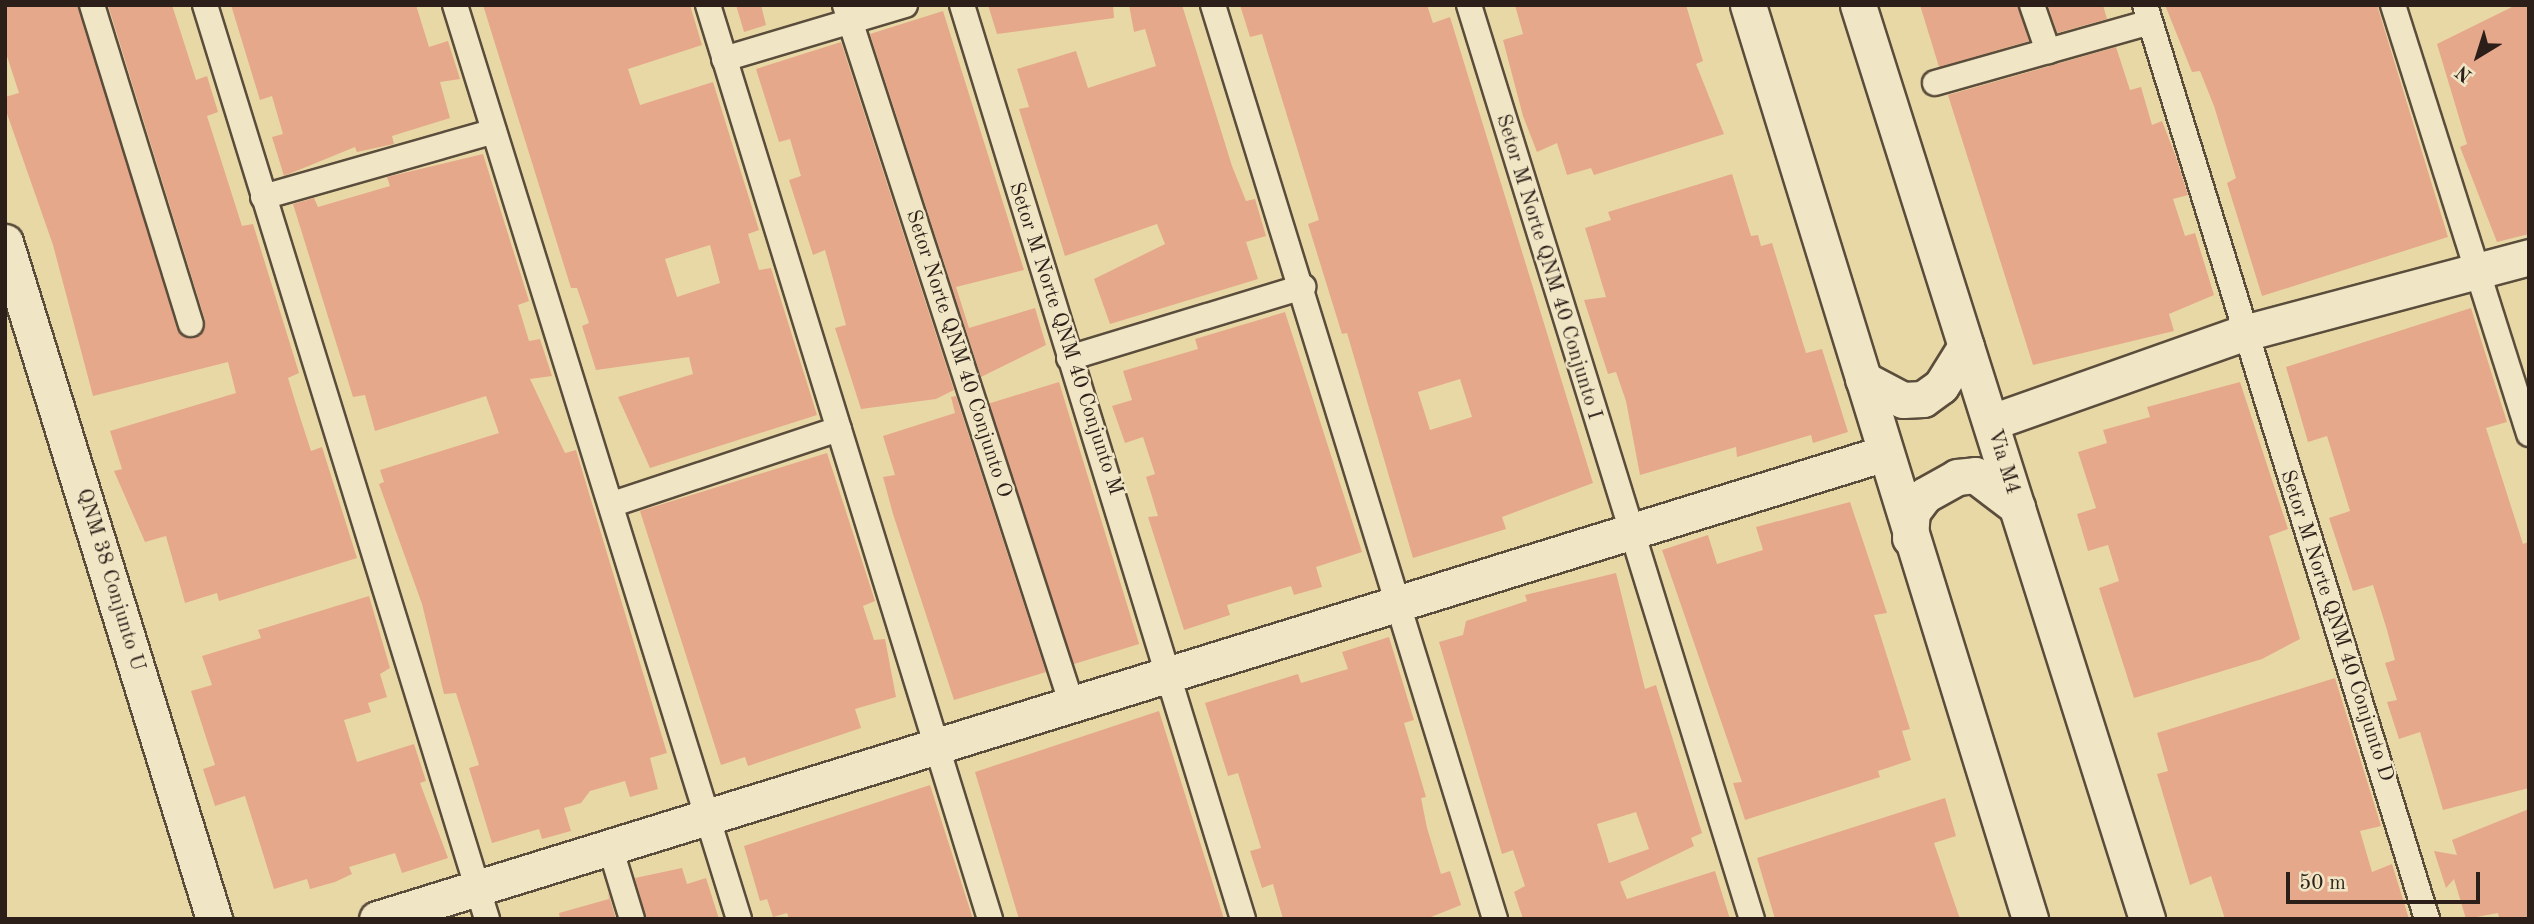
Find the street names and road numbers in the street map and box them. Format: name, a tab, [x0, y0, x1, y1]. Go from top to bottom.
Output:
street label: Setor M Norte QNM 40 Conjunto I	[1489, 111, 1607, 423]
street label: Setor M Norte QNM 40 Conjunto M	[1002, 179, 1128, 499]
street label: Setor Norte QNM 40 Conjunto O	[900, 207, 1016, 501]
street label: Via M4	[1981, 426, 2025, 498]
street label: Setor M Norte QNM 40 Conjunto D	[2274, 467, 2398, 785]
street label: QNM 38 Conjunto U	[70, 486, 150, 674]

